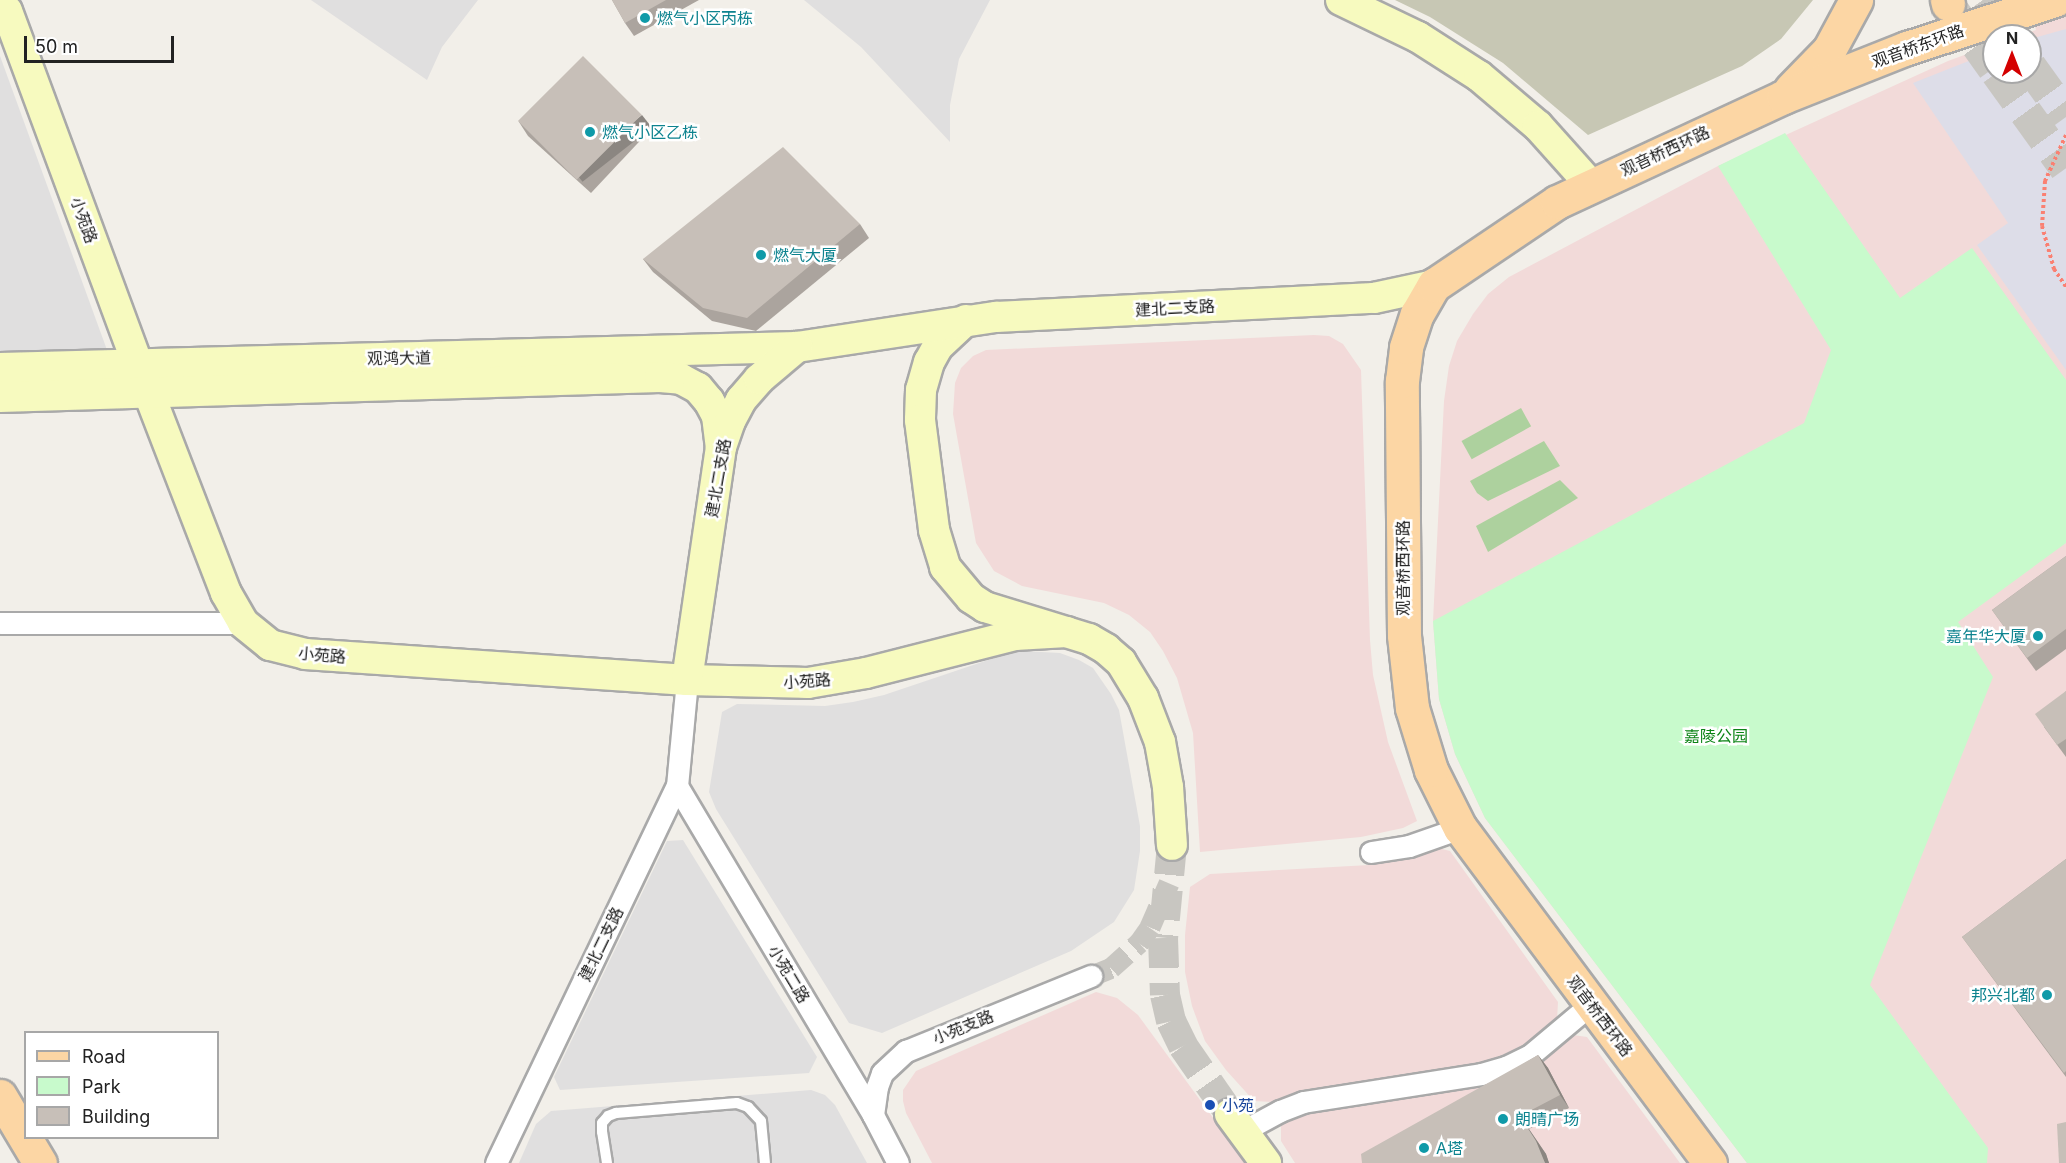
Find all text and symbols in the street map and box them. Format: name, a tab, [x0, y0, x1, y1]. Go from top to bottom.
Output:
place label: 燃气小区丙栋	[657, 8, 753, 28]
marker: 燃气小区丙栋	[638, 11, 652, 25]
street label: 观音桥东环路	[1870, 21, 1966, 71]
scale bar	[27, 24, 177, 62]
north arrow	[1982, 24, 2042, 84]
text: N	[2006, 28, 2018, 48]
text: 50 m	[35, 36, 78, 57]
place label: 燃气小区乙栋	[602, 122, 698, 142]
street label: 观音桥西环路	[1617, 122, 1713, 180]
marker: 燃气小区乙栋	[583, 125, 597, 139]
street label: 小苑路	[67, 194, 101, 246]
place label: 燃气大厦	[773, 245, 837, 265]
marker: 燃气大厦	[754, 248, 768, 262]
street label: 建北二支路	[1135, 296, 1215, 320]
street label: 观鸿大道	[367, 348, 431, 368]
street label: 建北二支路	[702, 437, 734, 519]
street label: 观音桥西环路	[1393, 520, 1413, 616]
place label: 嘉年华大厦	[1946, 626, 2026, 646]
marker: 嘉年华大厦	[2031, 629, 2045, 643]
street label: 小苑路	[297, 643, 347, 667]
street label: 小苑路	[782, 670, 832, 692]
park label: 嘉陵公园	[1684, 726, 1748, 746]
street label: 建北二支路	[575, 904, 627, 984]
street label: 小苑二路	[764, 942, 814, 1006]
street label: 观音桥西环路	[1563, 972, 1637, 1060]
place label: 邦兴北都	[1971, 985, 2035, 1005]
marker: 邦兴北都	[2040, 988, 2054, 1002]
street label: 小苑支路	[930, 1006, 996, 1048]
legend	[24, 1031, 219, 1139]
text: Road	[82, 1046, 125, 1067]
text: Park	[82, 1076, 121, 1097]
place label: 小苑	[1222, 1095, 1254, 1115]
marker: 小苑	[1203, 1098, 1217, 1112]
text: Building	[82, 1106, 150, 1127]
place label: 朗晴广场	[1515, 1109, 1579, 1129]
marker: 朗晴广场	[1496, 1112, 1510, 1126]
place label: A塔	[1436, 1138, 1463, 1158]
marker: A塔	[1417, 1141, 1431, 1155]

